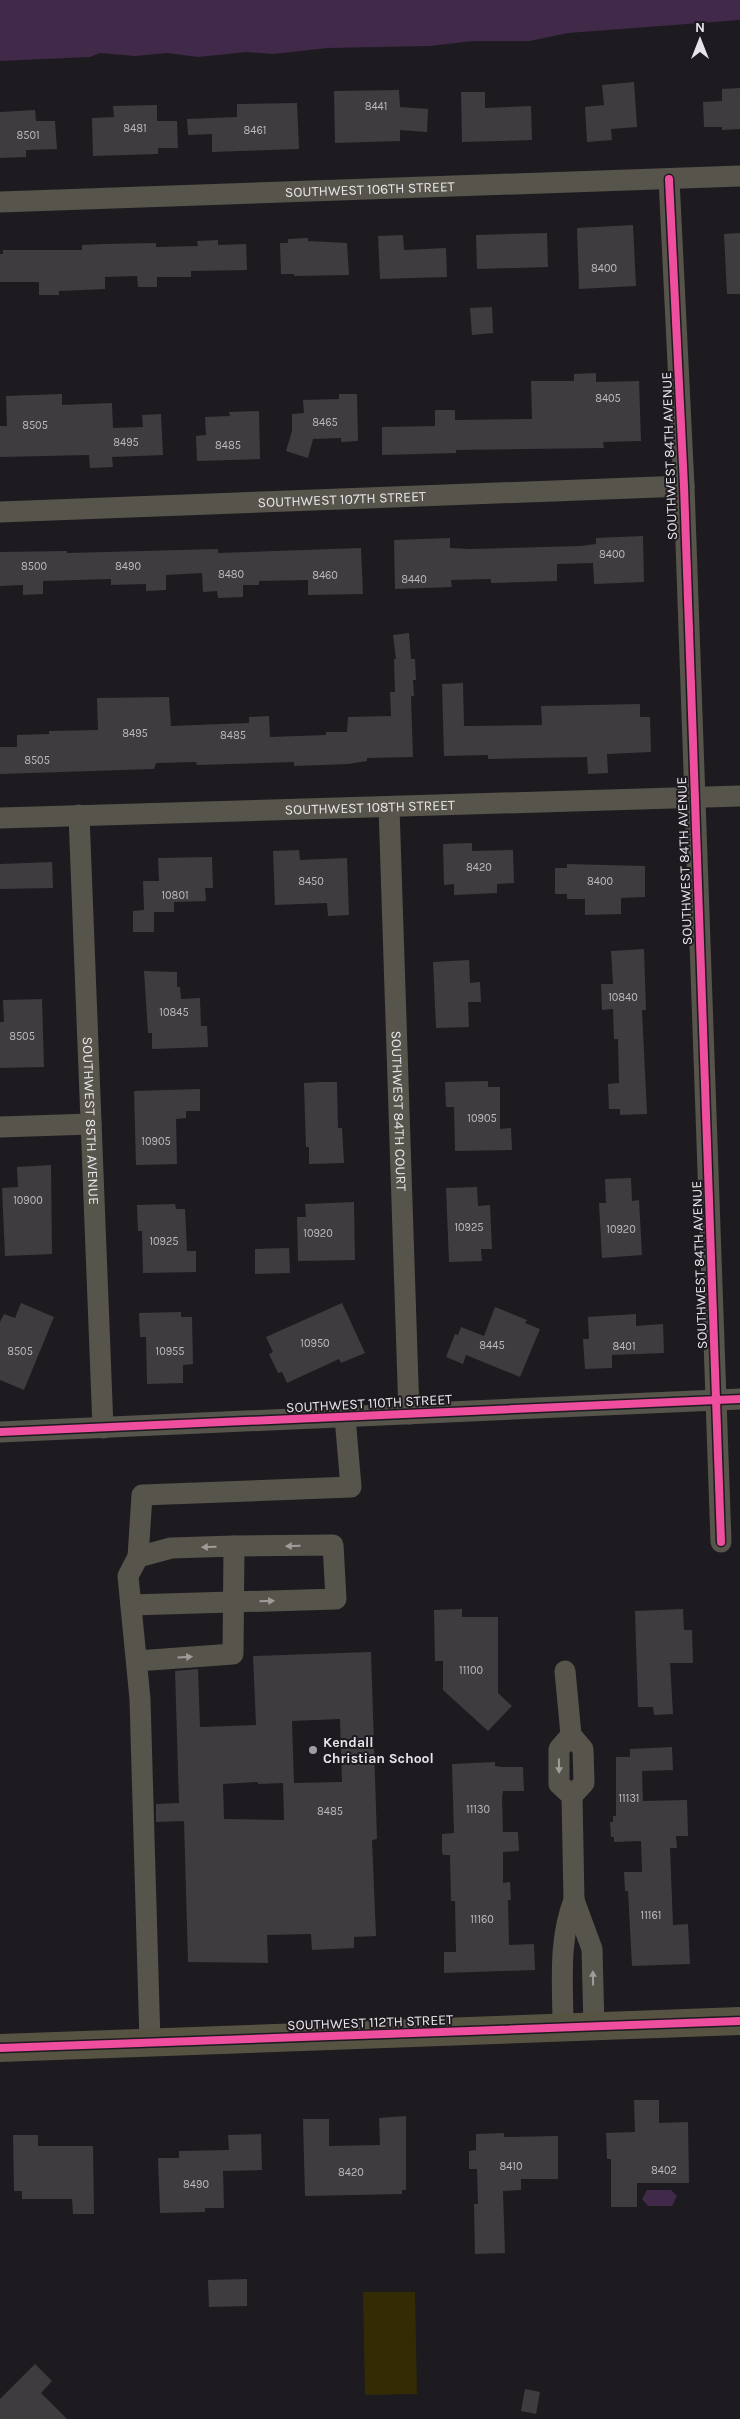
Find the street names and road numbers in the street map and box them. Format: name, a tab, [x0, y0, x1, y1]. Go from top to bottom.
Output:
street label: SOUTHWEST 106TH STREET	[285, 178, 455, 201]
street label: SOUTHWEST 84TH AVENUE	[658, 372, 681, 540]
street label: SOUTHWEST 107TH STREET	[257, 488, 426, 511]
street label: SOUTHWEST 84TH AVENUE	[673, 777, 696, 945]
street label: SOUTHWEST 108TH STREET	[284, 796, 455, 819]
street label: SOUTHWEST 84TH COURT	[387, 1030, 410, 1191]
street label: SOUTHWEST 85TH AVENUE	[79, 1036, 102, 1205]
street label: SOUTHWEST 84TH AVENUE	[688, 1181, 711, 1349]
street label: SOUTHWEST 110TH STREET	[286, 1391, 452, 1416]
street label: SOUTHWEST 112TH STREET	[287, 2011, 453, 2034]

